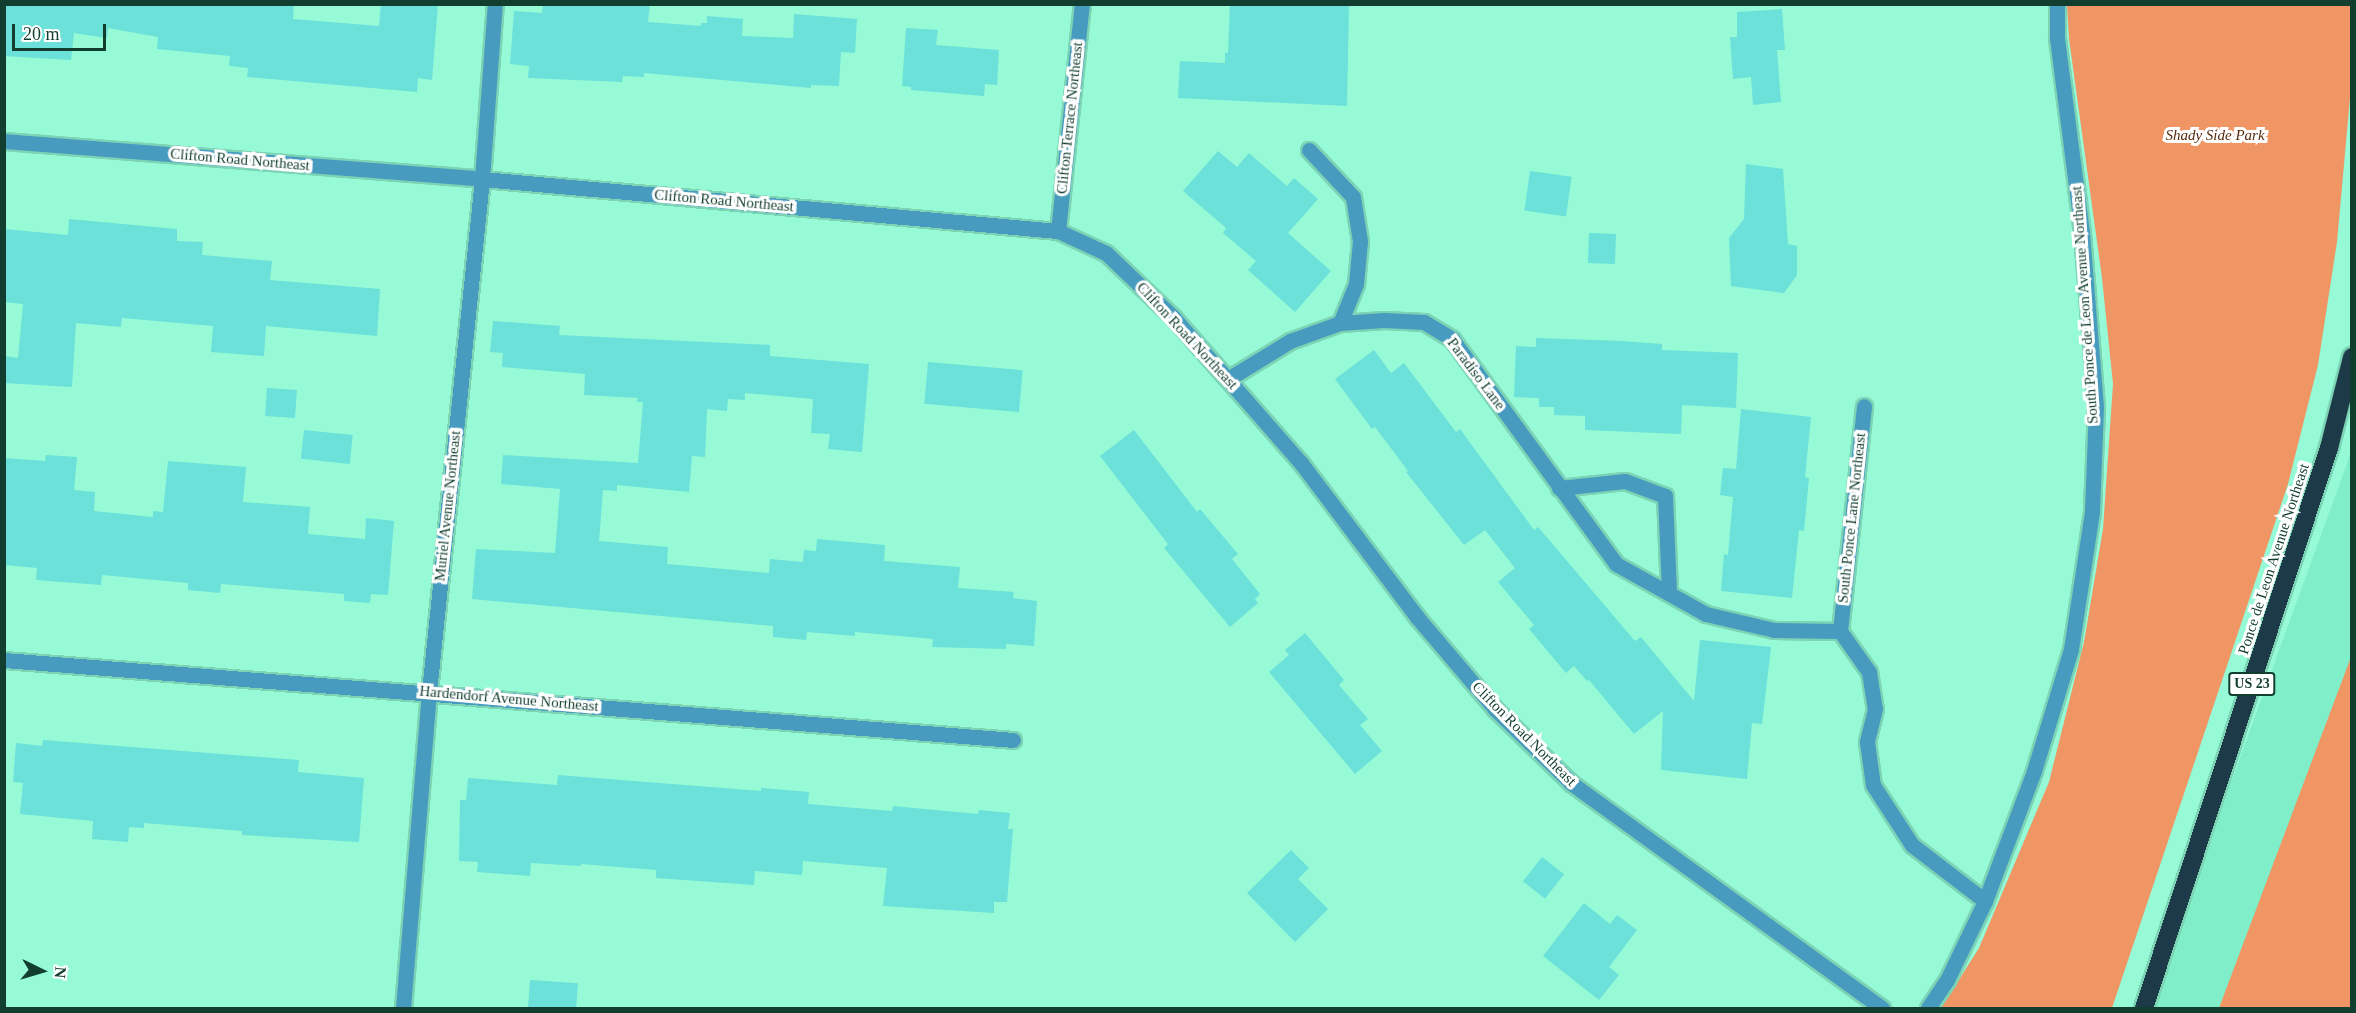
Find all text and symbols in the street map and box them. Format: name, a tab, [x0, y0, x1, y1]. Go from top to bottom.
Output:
scale bar	[15, 12, 110, 50]
text: 20 m	[23, 24, 60, 44]
street label: Clifton Terrace Northeast	[1053, 41, 1087, 195]
park label: Shady Side Park	[2165, 127, 2265, 145]
street label: Clifton Road Northeast	[169, 145, 311, 175]
street label: South Ponce de Leon Avenue Northeast	[2068, 185, 2102, 425]
street label: Clifton Road Northeast	[653, 186, 795, 216]
street label: Clifton Road Northeast	[1133, 279, 1241, 393]
street label: Paradiso Lane	[1443, 334, 1509, 414]
street label: Muriel Avenue Northeast	[431, 429, 465, 583]
street label: South Ponce Lane Northeast	[1834, 432, 1870, 604]
street label: Ponce de Leon Avenue Northeast	[2234, 461, 2314, 657]
road number: US 23	[2228, 673, 2276, 695]
street label: Clifton Road Northeast	[1468, 678, 1580, 790]
street label: Hardendorf Avenue Northeast	[418, 682, 600, 716]
north arrow	[12, 941, 72, 1001]
text: N	[51, 966, 69, 979]

